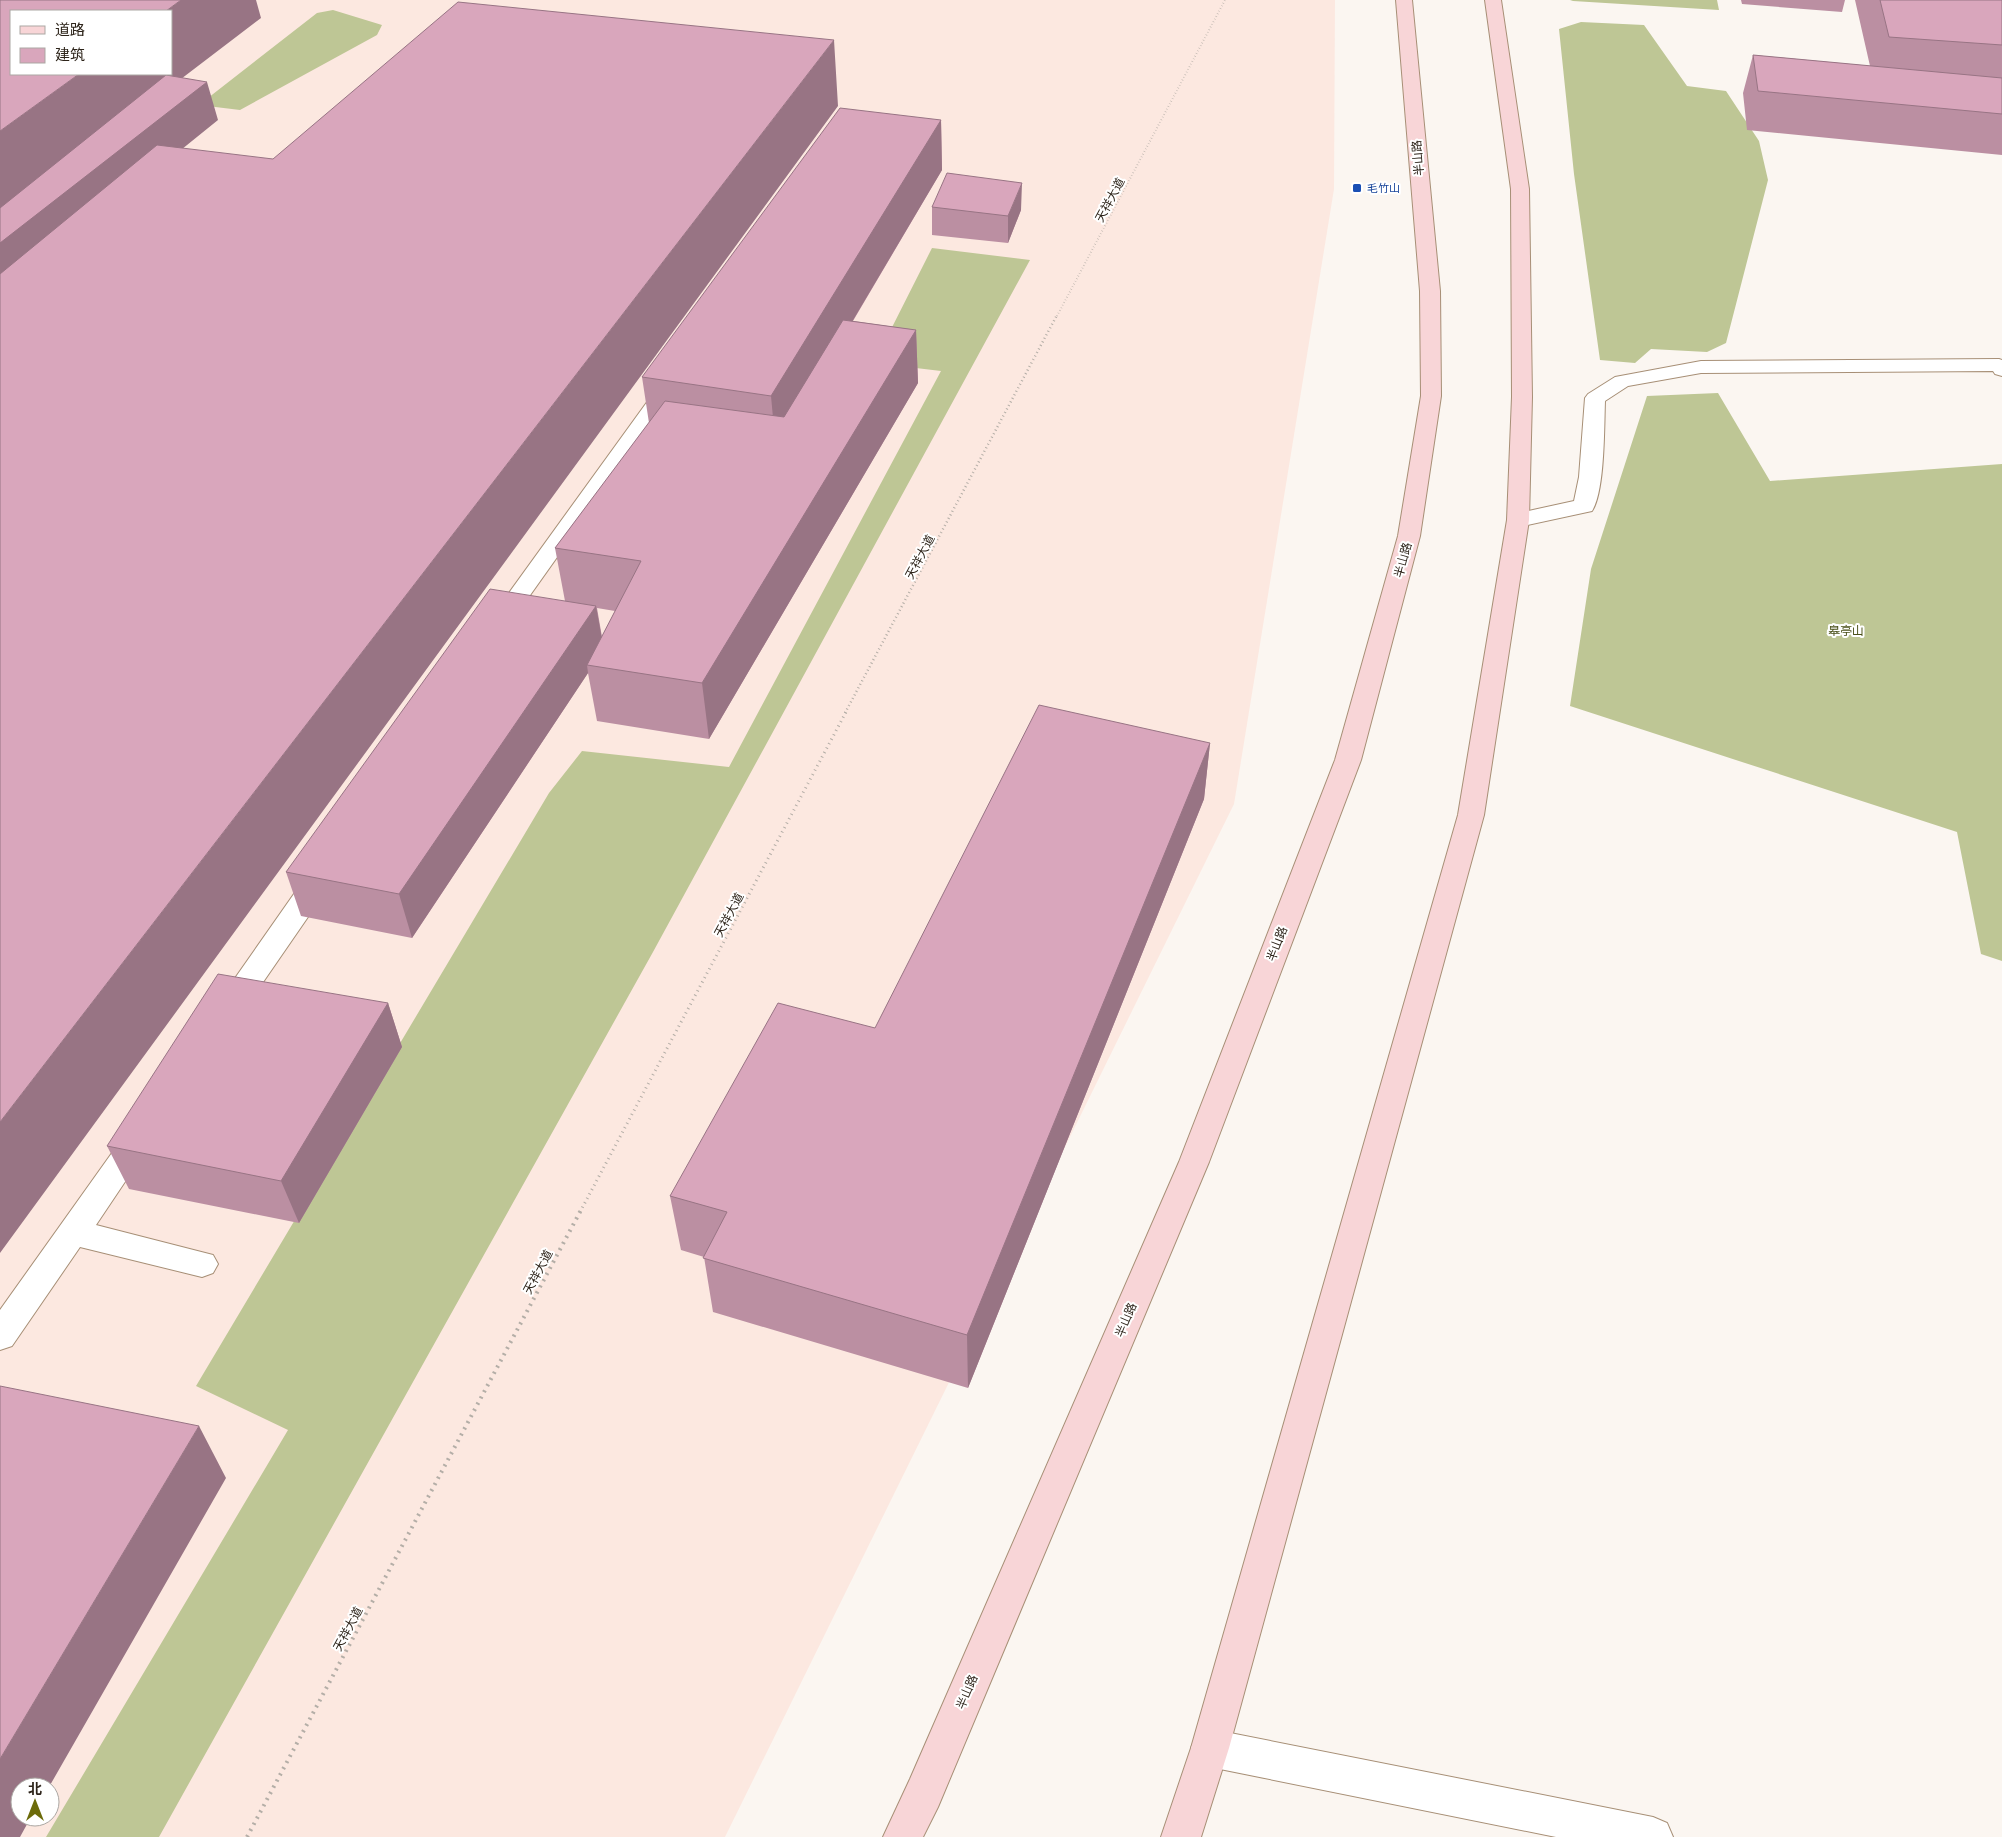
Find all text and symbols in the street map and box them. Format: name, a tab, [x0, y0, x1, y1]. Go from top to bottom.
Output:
legend	[10, 10, 172, 75]
text: 道路	[55, 22, 85, 41]
text: 建筑	[55, 47, 85, 66]
street label: 半山路	[1409, 139, 1429, 177]
street label: 天祥大道	[1093, 176, 1129, 225]
marker: 毛竹山	[1351, 182, 1363, 194]
place label: 毛竹山	[1367, 182, 1400, 196]
street label: 天祥大道	[903, 533, 939, 582]
street label: 半山路	[1392, 541, 1416, 580]
park label: 皋亭山	[1828, 624, 1864, 640]
street label: 天祥大道	[712, 891, 748, 940]
street label: 半山路	[1264, 925, 1292, 964]
street label: 天祥大道	[521, 1248, 557, 1297]
street label: 半山路	[1113, 1301, 1141, 1340]
street label: 天祥大道	[331, 1605, 367, 1654]
street label: 半山路	[954, 1673, 982, 1712]
north arrow	[10, 1777, 60, 1827]
text: 北	[28, 1782, 42, 1799]

